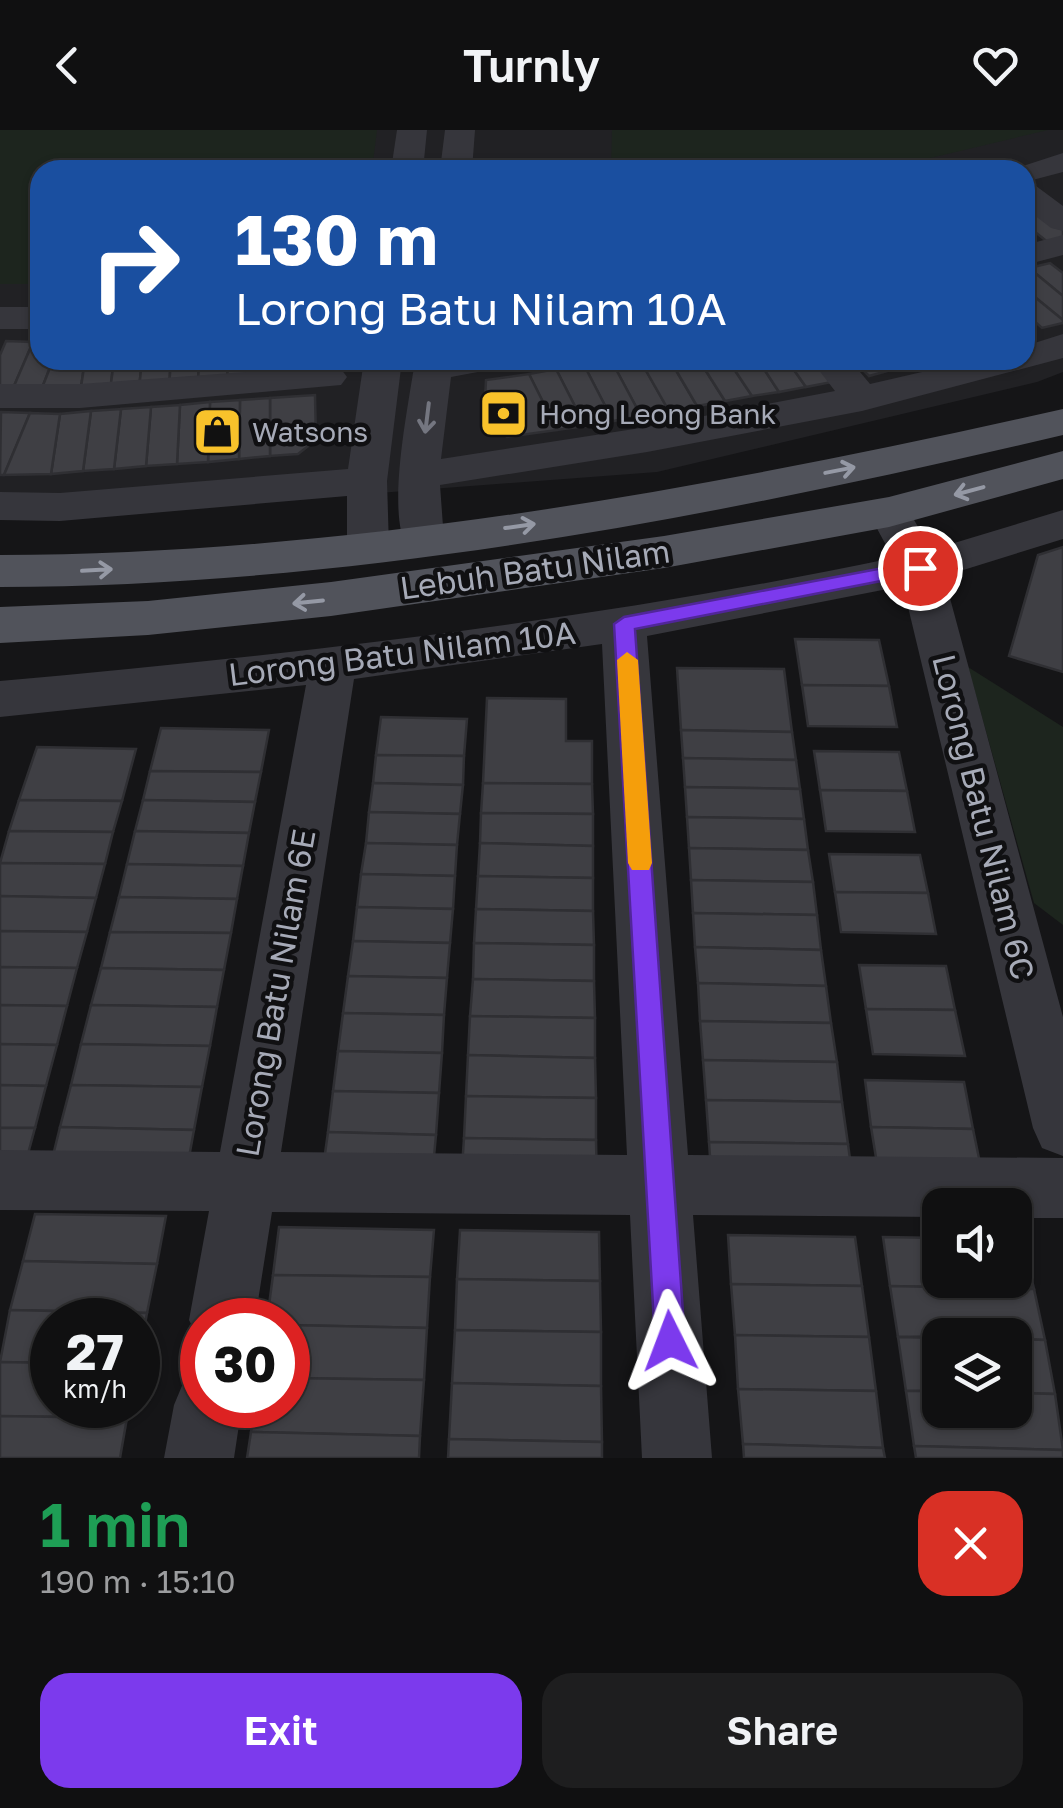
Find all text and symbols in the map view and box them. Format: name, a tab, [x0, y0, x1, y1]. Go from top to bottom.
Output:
icon: back	[40, 38, 95, 93]
text: Turnly	[463, 38, 600, 92]
icon: heart	[968, 38, 1023, 93]
text: 130 m	[235, 196, 438, 280]
icon: right	[70, 200, 200, 330]
text: Lorong Batu Nilam 10A	[235, 281, 727, 335]
bank icon: Hong Leong Bank	[478, 388, 530, 440]
place label: Hong Leong Bank	[539, 397, 776, 430]
one-way arrow	[417, 401, 436, 433]
shop icon: Watsons	[191, 406, 243, 458]
place label: Watsons	[252, 415, 368, 448]
one-way arrow	[823, 460, 856, 479]
one-way arrow	[954, 482, 985, 501]
one-way arrow	[503, 516, 536, 534]
pin	[878, 526, 963, 611]
street label: Lebuh Batu Nilam	[397, 531, 672, 607]
icon: arrive	[893, 541, 948, 596]
one-way arrow	[81, 560, 113, 579]
one-way arrow	[293, 592, 325, 611]
street label: Lorong Batu Nilam 10A	[226, 613, 578, 693]
street label: Lorong Batu Nilam 6C	[925, 650, 1043, 983]
street label: Lorong Batu Nilam 6E	[228, 826, 323, 1159]
map controls	[922, 1188, 1032, 1428]
button: sound	[922, 1188, 1032, 1298]
position arrow	[618, 1289, 722, 1393]
speed limit sign: 30	[180, 1298, 310, 1428]
button: layers	[922, 1318, 1032, 1428]
text: 27	[66, 1321, 124, 1381]
text: km/h	[63, 1373, 127, 1404]
text: 1 min	[40, 1488, 190, 1560]
button: close	[918, 1491, 1023, 1596]
text: 190 m · 15:10	[40, 1562, 236, 1600]
button: Exit	[40, 1673, 522, 1788]
button: Share	[542, 1673, 1023, 1788]

